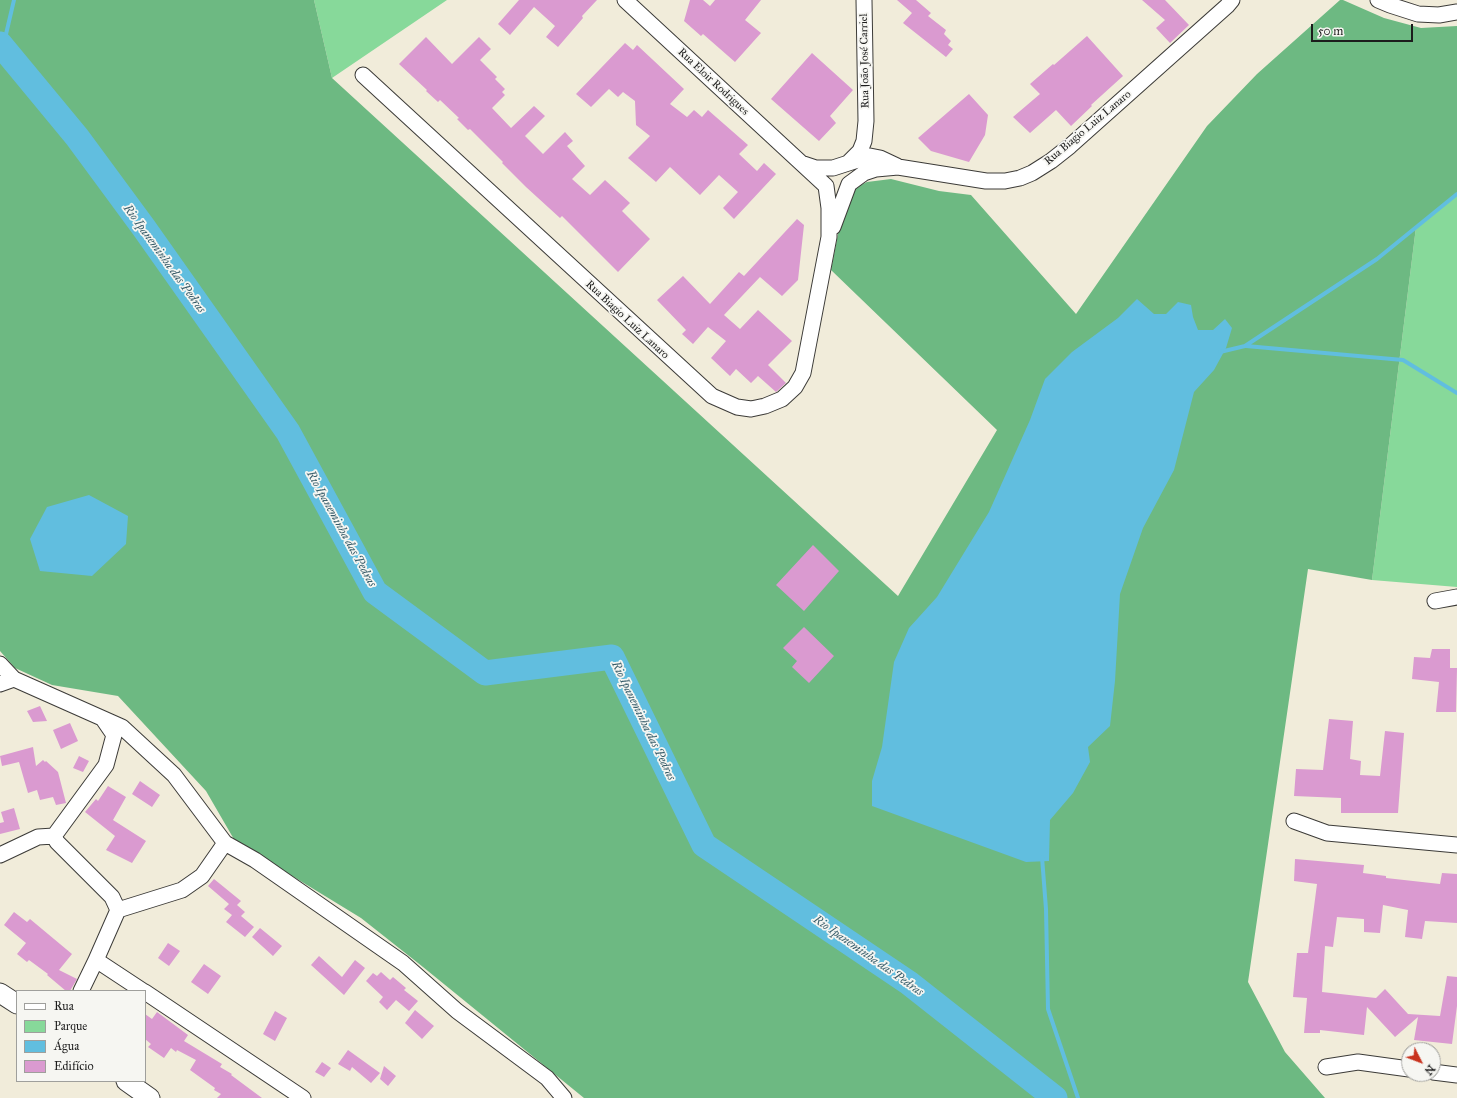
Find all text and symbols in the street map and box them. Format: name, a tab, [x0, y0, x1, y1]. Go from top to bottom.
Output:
street label: Rua João José Carriel	[858, 14, 872, 108]
scale bar	[1313, 16, 1415, 42]
text: 50 m	[1318, 24, 1343, 38]
street label: Rua Eloir Rodrigues	[675, 46, 751, 118]
street label: Rua Biagio Luiz Lanaro	[1042, 88, 1134, 168]
water label: Rio Ipaneminha das Pedras	[120, 202, 208, 316]
street label: Rua Biagio Luiz Lanaro	[583, 278, 671, 362]
water label: Rio Ipaneminha das Pedras	[303, 468, 379, 590]
water label: Rio Ipaneminha das Pedras	[608, 659, 678, 783]
water label: Rio Ipaneminha das Pedras	[810, 913, 926, 999]
legend	[16, 990, 146, 1082]
text: Rua	[54, 999, 74, 1013]
text: Parque	[54, 1019, 87, 1033]
text: Água	[54, 1039, 79, 1053]
north arrow	[1401, 1042, 1441, 1082]
text: Edifício	[54, 1059, 94, 1073]
text: N	[1422, 1062, 1438, 1078]

